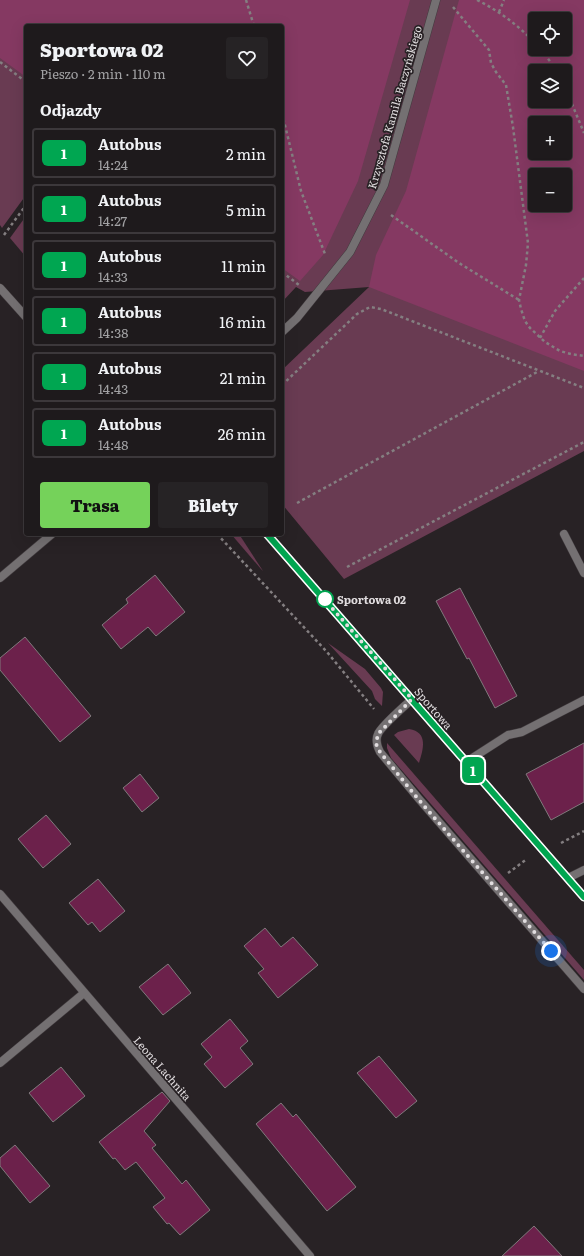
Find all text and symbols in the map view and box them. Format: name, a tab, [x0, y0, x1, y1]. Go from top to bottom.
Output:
map controls	[528, 12, 572, 212]
button: locate	[528, 12, 572, 56]
street label: Krzysztofa Kamila Baczyńskiego	[363, 23, 425, 191]
text: Sportowa 02	[40, 35, 163, 63]
button: heart	[226, 37, 268, 79]
text: Pieszo · 2 min · 110 m	[40, 64, 166, 83]
button: layers	[528, 64, 572, 108]
text: Odjazdy	[40, 98, 101, 121]
button: +	[528, 116, 572, 160]
text: Autobus	[98, 132, 161, 155]
text: 2 min	[226, 142, 266, 165]
text: 1	[61, 143, 67, 163]
text: 14:24	[98, 155, 128, 174]
button: −	[528, 168, 572, 212]
text: Autobus	[98, 188, 161, 211]
text: 5 min	[226, 198, 266, 221]
text: 1	[61, 199, 67, 219]
text: 14:27	[98, 211, 127, 230]
text: Autobus	[98, 244, 161, 267]
text: 11 min	[221, 254, 266, 277]
text: 1	[61, 255, 67, 275]
text: 14:33	[98, 267, 128, 286]
text: Autobus	[98, 300, 161, 323]
text: 16 min	[219, 310, 266, 333]
text: 1	[61, 311, 67, 331]
text: 14:38	[98, 323, 128, 342]
text: Autobus	[98, 356, 161, 379]
text: 21 min	[220, 366, 266, 389]
text: 1	[61, 367, 67, 387]
text: 14:43	[98, 379, 128, 398]
text: Autobus	[98, 412, 161, 435]
text: 26 min	[218, 422, 266, 445]
text: 1	[61, 423, 67, 443]
text: 14:48	[98, 435, 128, 454]
button: Trasa	[40, 482, 150, 528]
button: Bilety	[158, 482, 268, 528]
marker: Sportowa 02	[316, 590, 334, 608]
place label: Sportowa 02	[337, 591, 406, 607]
street label: Sportowa	[411, 684, 457, 733]
line badge: 1	[460, 757, 486, 783]
text: 1	[470, 760, 476, 780]
your location	[541, 941, 561, 961]
street label: Leona Lachnita	[130, 1032, 196, 1104]

